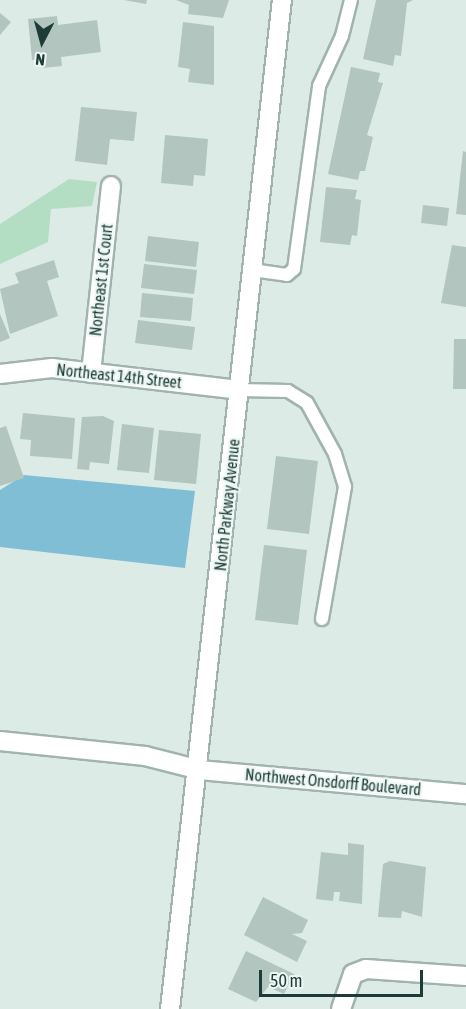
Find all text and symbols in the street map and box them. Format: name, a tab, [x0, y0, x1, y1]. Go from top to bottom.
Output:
north arrow	[12, 12, 72, 72]
text: N	[34, 50, 46, 69]
street label: Northeast 1st Court	[86, 223, 116, 337]
street label: Northeast 14th Street	[55, 360, 183, 392]
street label: North Parkway Avenue	[211, 438, 243, 572]
street label: Northwest Onsdorff Boulevard	[244, 765, 422, 799]
scale bar	[262, 958, 426, 996]
text: 50 m	[270, 970, 302, 991]

